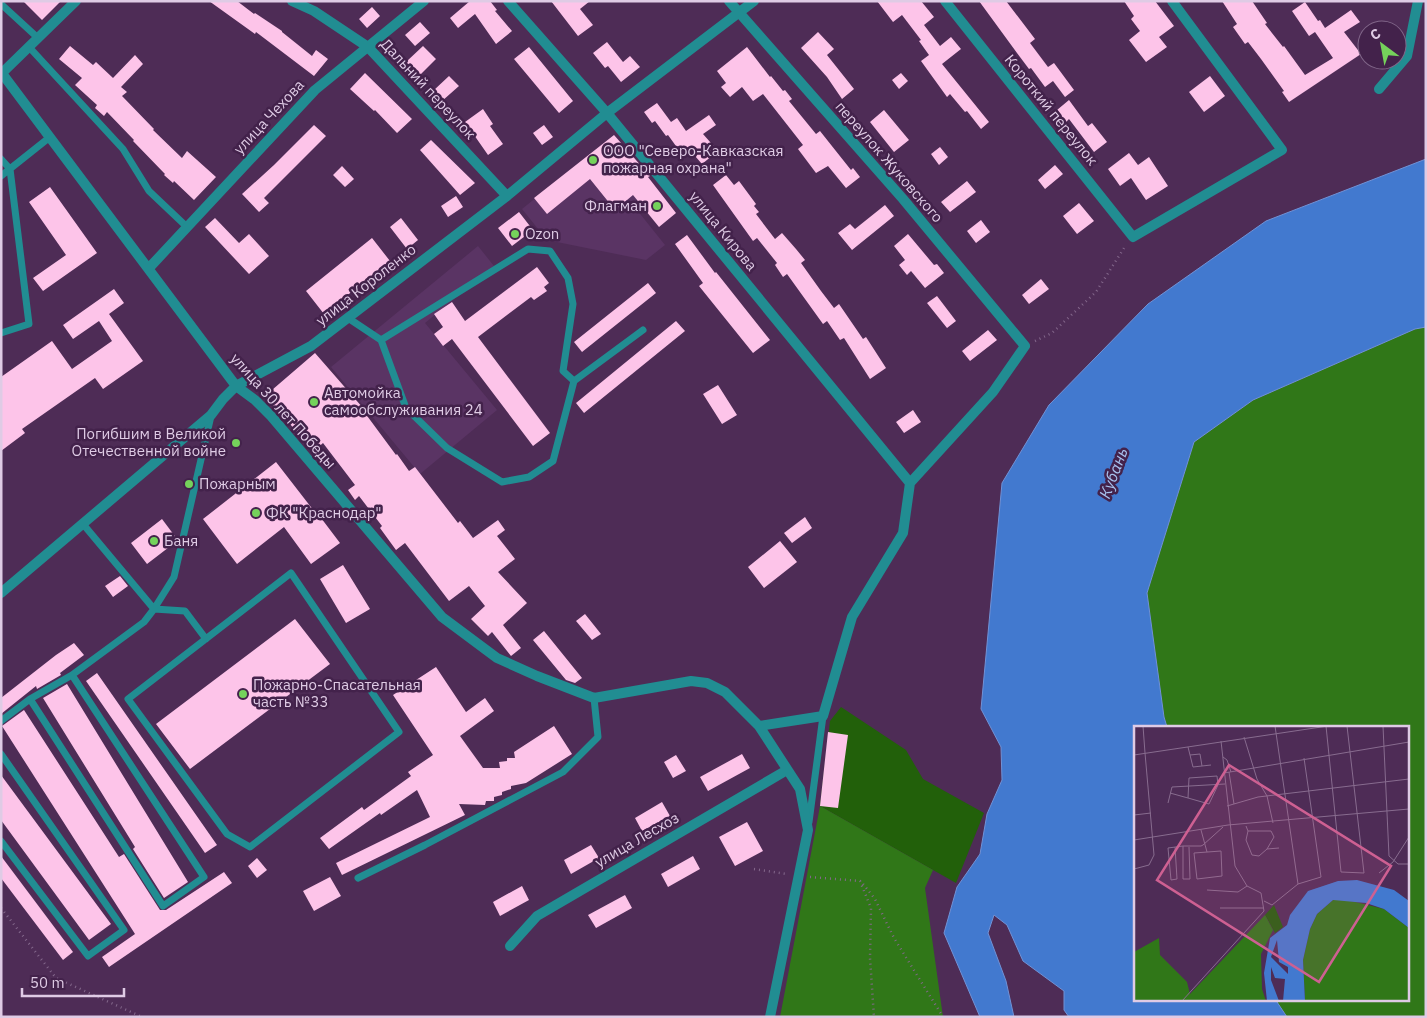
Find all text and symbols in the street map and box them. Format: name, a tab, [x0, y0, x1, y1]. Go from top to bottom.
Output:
north arrow	[1357, 20, 1407, 70]
text: С	[1366, 24, 1384, 44]
street label: Дальний переулок	[377, 34, 480, 143]
street label: Короткий переулок	[1001, 50, 1102, 169]
street label: улица Чехова	[229, 75, 308, 158]
street label: переулок Жуковского	[831, 97, 947, 226]
place label: ООО "Северо-Кавказская пожарная охрана"	[603, 141, 783, 177]
marker: ООО "Северо-Кавказская пожарная охрана"	[587, 154, 599, 166]
street label: улица Кирова	[685, 187, 761, 274]
place label: Флагман	[584, 196, 647, 215]
marker: Флагман	[651, 200, 663, 212]
place label: Ozon	[525, 224, 559, 243]
marker: Ozon	[509, 228, 521, 240]
street label: улица Короленко	[312, 240, 420, 330]
street label: улица 30 лет Победы	[226, 349, 340, 472]
place label: Автомойка самообслуживания 24	[324, 383, 483, 419]
marker: Автомойка самообслуживания 24	[308, 396, 320, 408]
place label: Погибшим в Великой Отечественной войне	[72, 424, 226, 460]
marker: Погибшим в Великой Отечественной войне	[230, 437, 242, 449]
water label: Кубань	[1094, 445, 1132, 501]
place label: Пожарным	[199, 474, 276, 493]
marker: Пожарным	[183, 478, 195, 490]
place label: ФК "Краснодар"	[266, 503, 381, 522]
marker: ФК "Краснодар"	[250, 507, 262, 519]
place label: Баня	[164, 531, 198, 550]
marker: Баня	[148, 535, 160, 547]
place label: Пожарно-Спасательная часть №33	[253, 675, 421, 711]
marker: Пожарно-Спасательная часть №33	[237, 688, 249, 700]
inset map	[1134, 726, 1410, 1000]
street label: улица Лесхоз	[591, 808, 682, 871]
scale bar	[22, 966, 125, 998]
text: 50 m	[30, 973, 65, 992]

